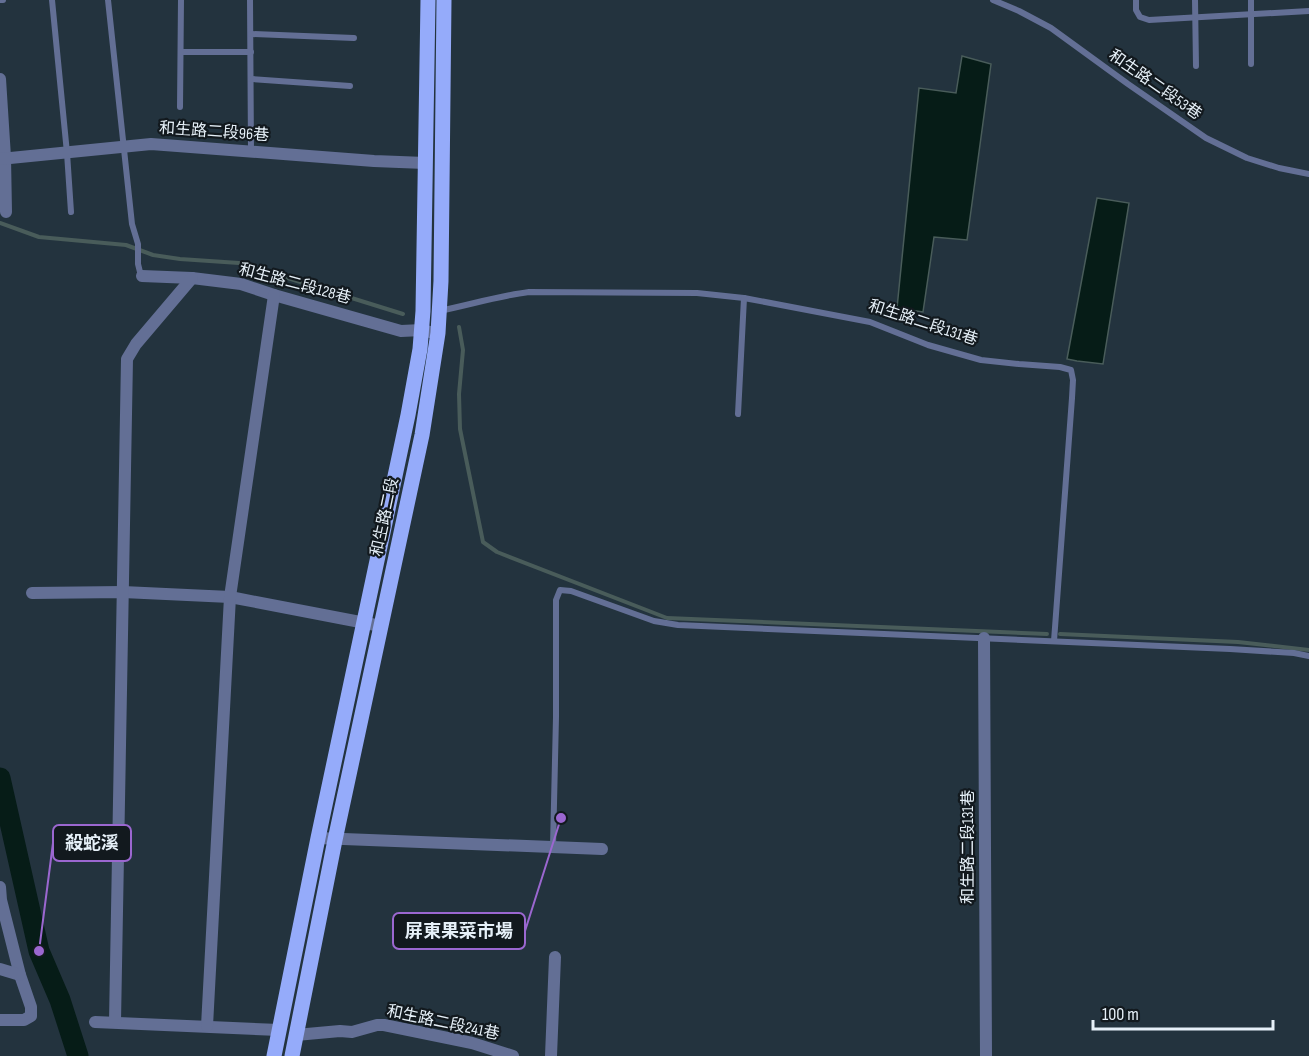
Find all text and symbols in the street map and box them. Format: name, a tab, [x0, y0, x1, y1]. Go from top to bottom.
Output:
street label: 和生路二段53巷	[1105, 46, 1205, 124]
street label: 和生路二段96巷	[158, 119, 270, 145]
street label: 和生路二段128巷	[237, 260, 353, 308]
street label: 和生路二段131巷	[866, 296, 980, 350]
street label: 和生路二段	[367, 476, 403, 558]
street label: 和生路二段131巷	[959, 790, 978, 904]
callout: 殺蛇溪	[53, 825, 131, 861]
text: 殺蛇溪	[65, 833, 119, 854]
callout: 屏東果菜市場	[393, 913, 525, 949]
text: 屏東果菜市場	[405, 921, 513, 942]
scale bar	[1093, 993, 1273, 1031]
street label: 和生路二段241巷	[385, 1002, 501, 1044]
text: 100 m	[1102, 1004, 1139, 1025]

